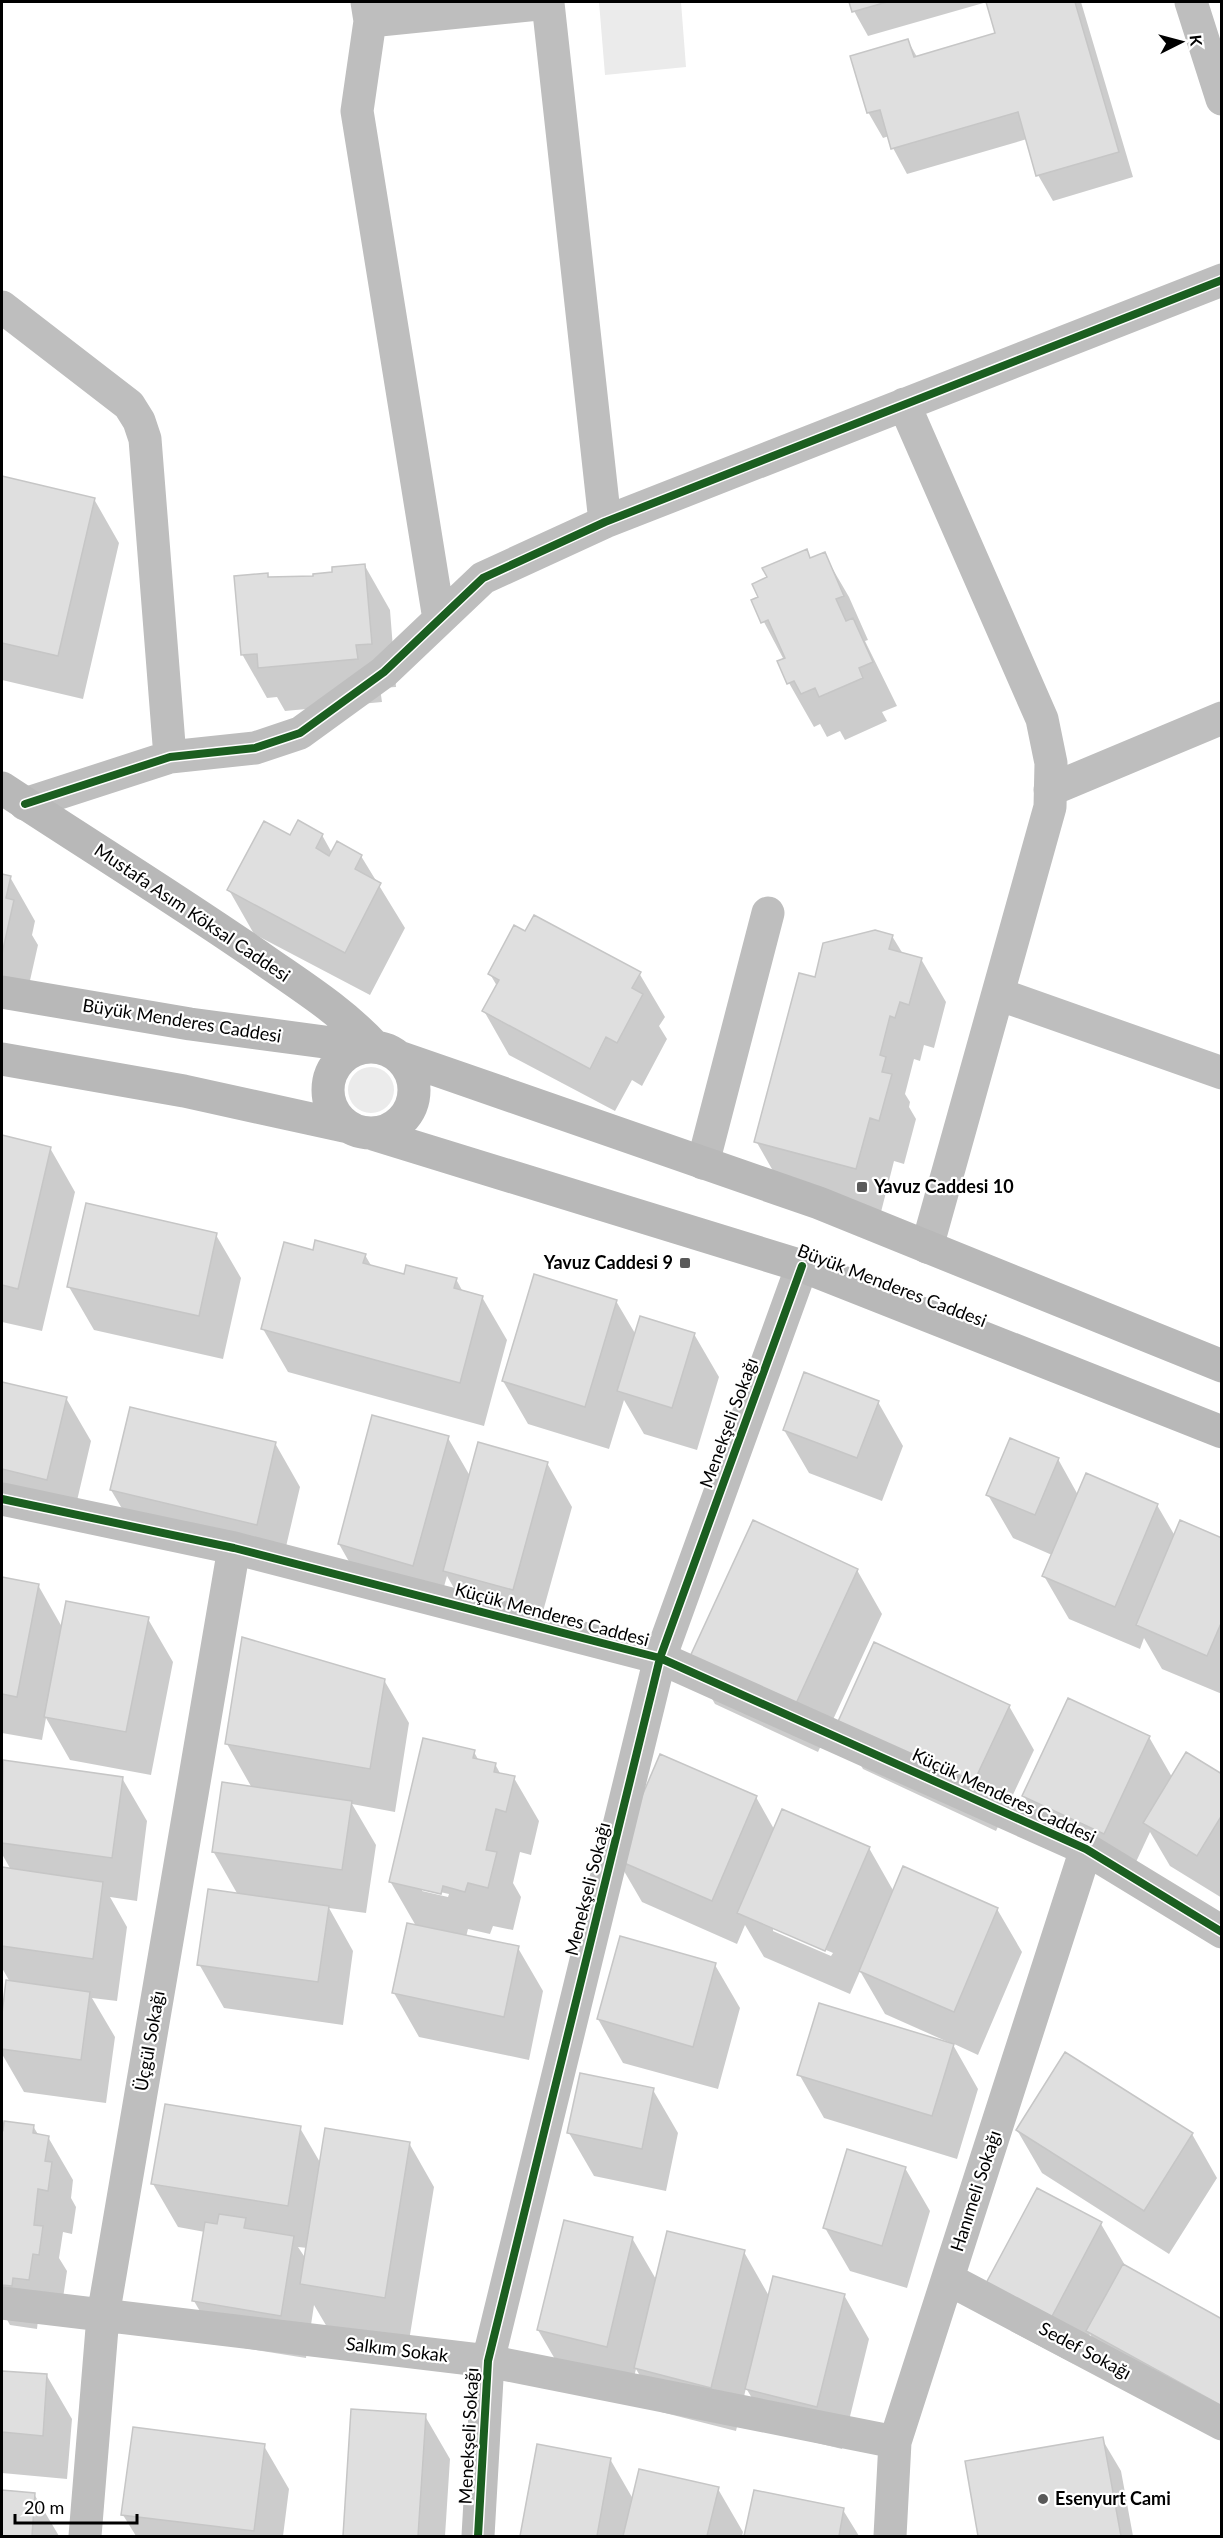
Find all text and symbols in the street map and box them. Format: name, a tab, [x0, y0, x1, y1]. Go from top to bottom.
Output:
north arrow	[1151, 12, 1211, 72]
text: K	[1186, 34, 1207, 48]
street label: Mustafa Asım Köksal Caddesi	[90, 838, 295, 986]
street label: Büyük Menderes Caddesi	[81, 993, 283, 1047]
place label: Yavuz Caddesi 10	[873, 1175, 1014, 1197]
marker: Yavuz Caddesi 10	[855, 1180, 869, 1194]
street label: Büyük Menderes Caddesi	[795, 1239, 990, 1331]
place label: Yavuz Caddesi 9	[543, 1251, 673, 1273]
marker: Yavuz Caddesi 9	[678, 1256, 692, 1270]
street label: Menekşeli Sokağı	[694, 1355, 762, 1491]
street label: Küçük Menderes Caddesi	[453, 1577, 652, 1651]
street label: Küçük Menderes Caddesi	[909, 1743, 1100, 1847]
street label: Menekşeli Sokağı	[560, 1820, 614, 1958]
street label: Üçgül Sokağı	[129, 1989, 169, 2093]
street label: Hanımeli Sokağı	[945, 2127, 1005, 2254]
street label: Sedef Sokağı	[1036, 2317, 1135, 2384]
street label: Salkım Sokak	[345, 2332, 450, 2366]
street label: Menekşeli Sokağı	[453, 2367, 483, 2505]
scale bar	[15, 2487, 136, 2525]
place label: Esenyurt Cami	[1055, 2487, 1171, 2509]
marker: Esenyurt Cami	[1036, 2492, 1050, 2506]
text: 20 m	[24, 2496, 64, 2518]

